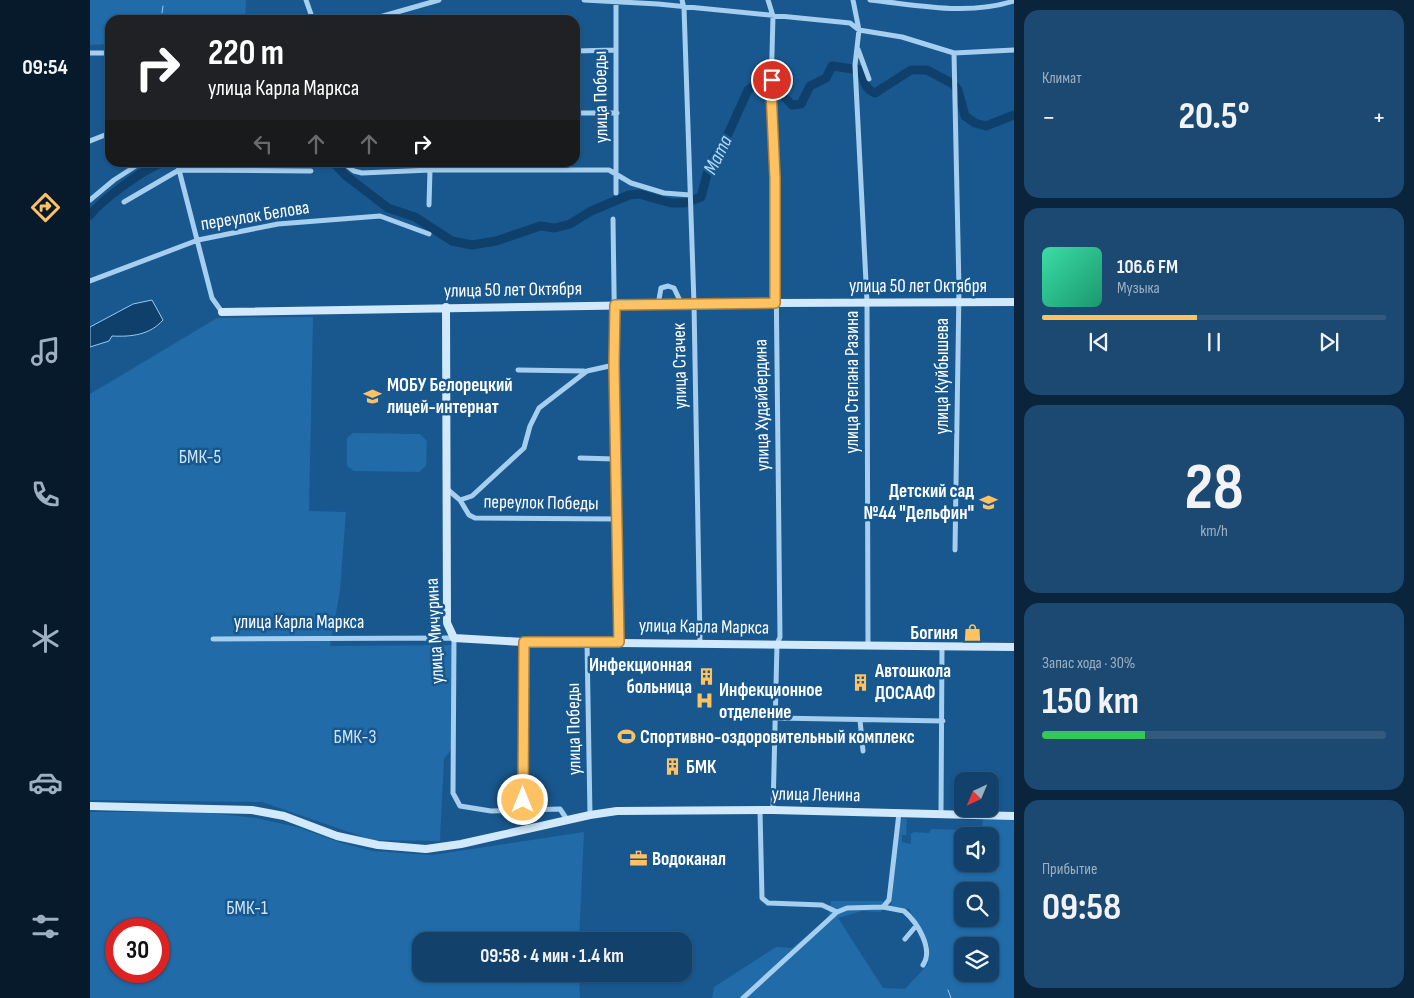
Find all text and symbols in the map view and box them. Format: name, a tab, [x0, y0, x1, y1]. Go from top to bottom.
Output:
text: 220 m	[208, 32, 284, 75]
icon: right	[125, 35, 190, 100]
street label: улица Победы	[589, 51, 613, 143]
text: 09:54	[22, 54, 68, 81]
pin	[751, 59, 793, 101]
icon: arrive	[758, 66, 786, 94]
text: Климат	[1042, 69, 1082, 88]
text: улица Карла Маркса	[208, 75, 359, 102]
text: 20.5°	[1178, 94, 1250, 139]
text: −	[1042, 101, 1056, 134]
text: +	[1372, 101, 1386, 134]
icon: left	[249, 130, 277, 158]
icon: ahead	[302, 130, 330, 158]
icon: ahead	[355, 130, 383, 158]
icon: right	[408, 130, 436, 158]
water label: Мата	[698, 132, 738, 178]
icon: directions	[28, 190, 63, 225]
street label: переулок Белова	[199, 196, 311, 236]
text: 106.6 FM	[1117, 256, 1178, 279]
street label: улица 50 лет Октября	[849, 275, 987, 298]
street label: улица 50 лет Октября	[444, 277, 582, 303]
text: Музыка	[1117, 279, 1160, 298]
street label: улица Степана Разина	[841, 311, 864, 453]
street label: улица Куйбышева	[931, 318, 954, 434]
street label: улица Стачек	[668, 322, 692, 409]
icon: previous	[1085, 328, 1113, 356]
icon: pause	[1200, 328, 1228, 356]
icon: next	[1315, 328, 1343, 356]
icon: music	[28, 334, 63, 369]
street label: улица Худайбердина	[749, 339, 775, 471]
place label: МОБУ Белорецкий лицей-интернат	[387, 374, 513, 419]
school or university icon: МОБУ Белорецкий лицей-интернат	[363, 386, 383, 406]
park label: БМК-5	[179, 446, 221, 469]
text: 28	[1184, 450, 1244, 528]
icon: phone	[28, 477, 63, 512]
place label: Детский сад №44 "Дельфин"	[864, 480, 974, 525]
street label: переулок Победы	[483, 490, 599, 516]
school or university icon: Детский сад №44 "Дельфин"	[978, 492, 998, 512]
text: km/h	[1200, 522, 1228, 541]
street label: улица Мичурина	[421, 577, 449, 685]
street label: улица Карла Маркса	[234, 611, 364, 634]
street label: улица Карла Маркса	[639, 614, 769, 640]
icon: climate	[28, 621, 63, 656]
place label: Богиня	[910, 622, 958, 645]
shop icon: Богиня	[962, 623, 982, 643]
place label: Инфекционная больница	[589, 654, 692, 699]
text: Запас хода · 30%	[1042, 654, 1135, 673]
place label: Автошкола ДОСААФ	[874, 660, 951, 705]
building icon: Инфекционная больница	[696, 666, 716, 686]
building icon: Автошкола ДОСААФ	[851, 672, 871, 692]
place label: Инфекционное отделение	[719, 679, 823, 724]
text: 150 km	[1042, 679, 1139, 724]
street label: улица Победы	[562, 683, 586, 775]
hospital icon: Инфекционное отделение	[695, 691, 715, 711]
park label: БМК-3	[334, 726, 376, 749]
place label: Спортивно-оздоровительный комплекс	[640, 726, 915, 749]
sports icon: Спортивно-оздоровительный комплекс	[616, 727, 636, 747]
place label: БМК	[686, 756, 717, 779]
building icon: БМК	[662, 757, 682, 777]
icon: car	[28, 765, 63, 800]
north arrow	[954, 772, 999, 818]
map controls	[954, 772, 999, 982]
position arrow	[496, 773, 548, 825]
street label: улица Ленина	[771, 783, 861, 807]
button: sound	[954, 827, 999, 872]
place label: Водоканал	[652, 848, 726, 871]
office icon: Водоканал	[628, 849, 648, 869]
text: Прибытие	[1042, 860, 1097, 879]
button: search	[954, 882, 999, 927]
text: 09:58	[1042, 885, 1121, 930]
park label: БМК-1	[226, 897, 268, 920]
icon: filters	[28, 909, 63, 944]
speed limit sign: 30	[105, 918, 170, 983]
button: layers	[954, 937, 999, 982]
text: 09:58 · 4 мин · 1.4 km	[480, 945, 624, 968]

